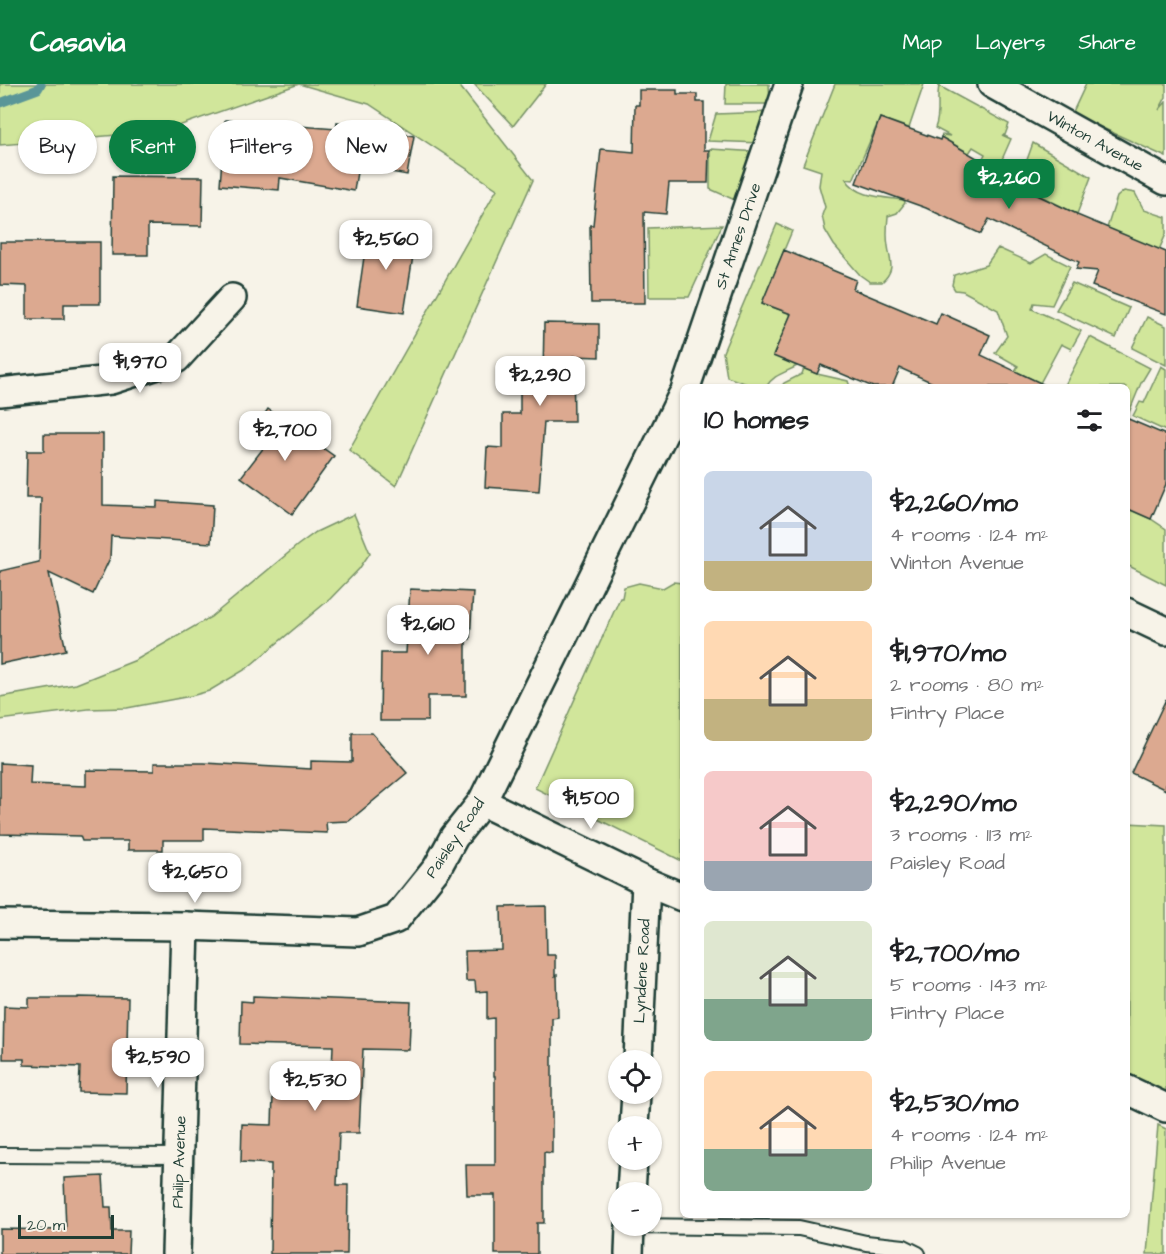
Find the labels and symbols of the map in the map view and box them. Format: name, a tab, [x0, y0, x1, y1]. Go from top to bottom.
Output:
street label: Winton Avenue	[1043, 105, 1148, 177]
pin: $2,260	[960, 159, 1058, 210]
street label: St Annes Drive	[710, 180, 767, 292]
pin: $2,560	[337, 220, 435, 271]
pin: $1,970	[91, 343, 189, 394]
pin: $2,290	[491, 356, 589, 407]
pin: $2,700	[236, 411, 334, 462]
pin: $2,610	[379, 605, 477, 656]
pin: $1,500	[542, 779, 640, 830]
street label: Paisley Road	[420, 794, 491, 883]
pin: $2,650	[146, 853, 244, 904]
street label: Lyndene Road	[628, 918, 657, 1024]
pin: $2,590	[109, 1038, 207, 1089]
pin: $2,530	[266, 1061, 364, 1112]
street label: Philip Avenue	[166, 1115, 192, 1209]
scale bar	[18, 1212, 114, 1240]

